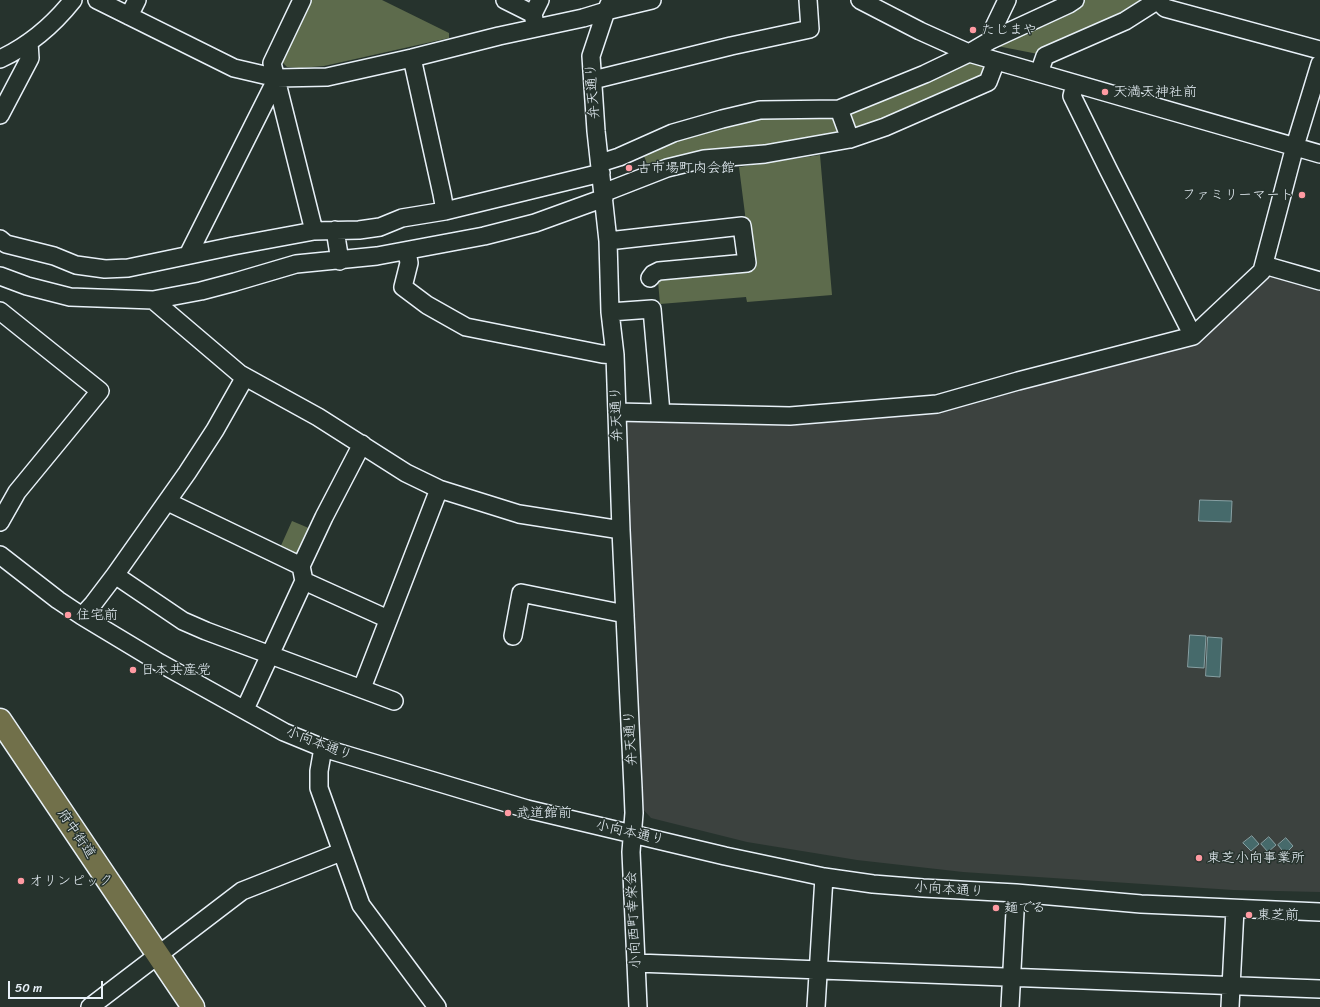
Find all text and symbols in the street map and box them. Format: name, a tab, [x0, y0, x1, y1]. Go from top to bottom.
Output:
place label: たじまや	[981, 22, 1037, 38]
marker: たじまや	[968, 25, 978, 35]
street label: 弁天通り	[583, 62, 603, 120]
place label: 天満天神社前	[1113, 84, 1197, 100]
marker: 天満天神社前	[1100, 87, 1110, 97]
place label: 古市場町内会館	[637, 160, 735, 176]
marker: 古市場町内会館	[624, 163, 634, 173]
place label: ファミリーマート	[1182, 187, 1294, 203]
marker: ファミリーマート	[1297, 190, 1307, 200]
street label: 弁天通り	[608, 386, 626, 442]
place label: 住宅前	[76, 607, 118, 623]
marker: 住宅前	[63, 610, 73, 620]
place label: 日本共産党	[141, 662, 211, 678]
marker: 日本共産党	[128, 665, 138, 675]
street label: 弁天通り	[621, 710, 641, 766]
street label: 小向本通り	[283, 724, 355, 764]
place label: 武道館前	[516, 805, 572, 821]
street label: 府中街道	[53, 806, 99, 862]
marker: 武道館前	[503, 808, 513, 818]
street label: 小向本通り	[594, 817, 666, 849]
place label: 東芝小向事業所	[1207, 850, 1305, 866]
marker: 東芝小向事業所	[1194, 853, 1204, 863]
street label: 小向西町幸栄会	[623, 871, 645, 969]
place label: オリンピック	[29, 873, 113, 889]
marker: オリンピック	[16, 876, 26, 886]
street label: 小向本通り	[913, 879, 985, 901]
place label: 麺でる	[1004, 900, 1046, 916]
marker: 麺でる	[991, 903, 1001, 913]
place label: 東芝前	[1257, 907, 1299, 923]
marker: 東芝前	[1244, 910, 1254, 920]
scale bar	[10, 973, 105, 999]
text: 50 m	[15, 977, 42, 999]

